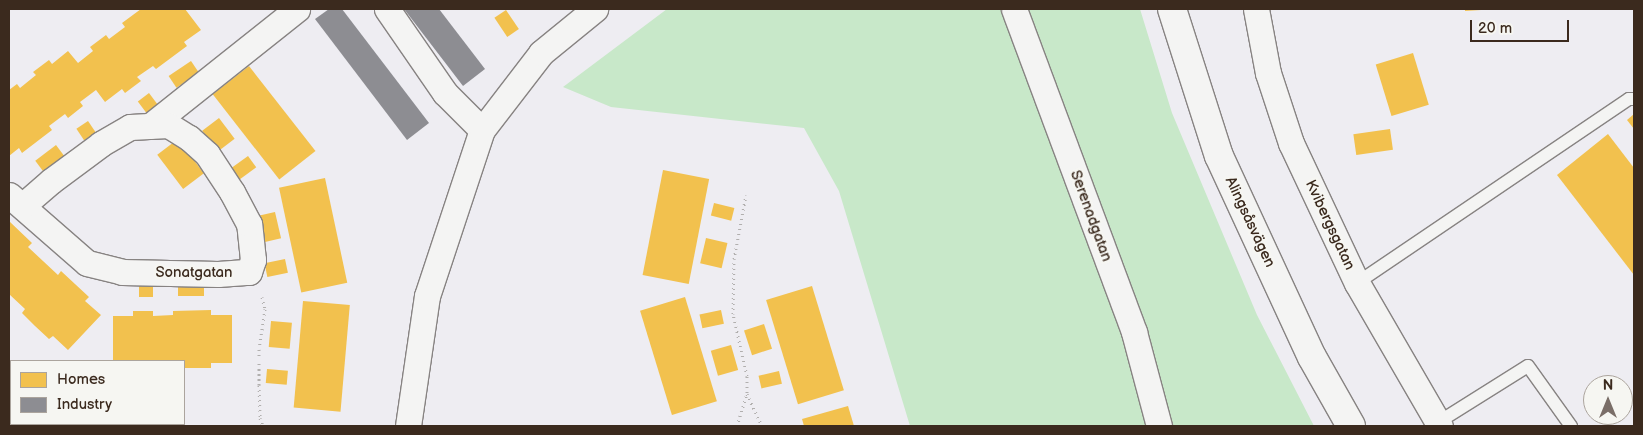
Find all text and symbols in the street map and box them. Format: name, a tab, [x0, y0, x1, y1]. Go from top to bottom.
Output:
scale bar	[1473, 10, 1572, 42]
text: 20 m	[1478, 19, 1512, 38]
street label: Serenadgatan	[1066, 168, 1116, 264]
street label: Alingsåsvägen	[1221, 174, 1279, 270]
street label: Kvibergsgatan	[1301, 177, 1359, 273]
street label: Sonatgatan	[156, 264, 232, 282]
legend	[10, 360, 185, 425]
text: Homes	[57, 370, 105, 389]
north arrow	[1583, 375, 1633, 425]
text: N	[1603, 377, 1613, 394]
text: Industry	[57, 395, 112, 414]

